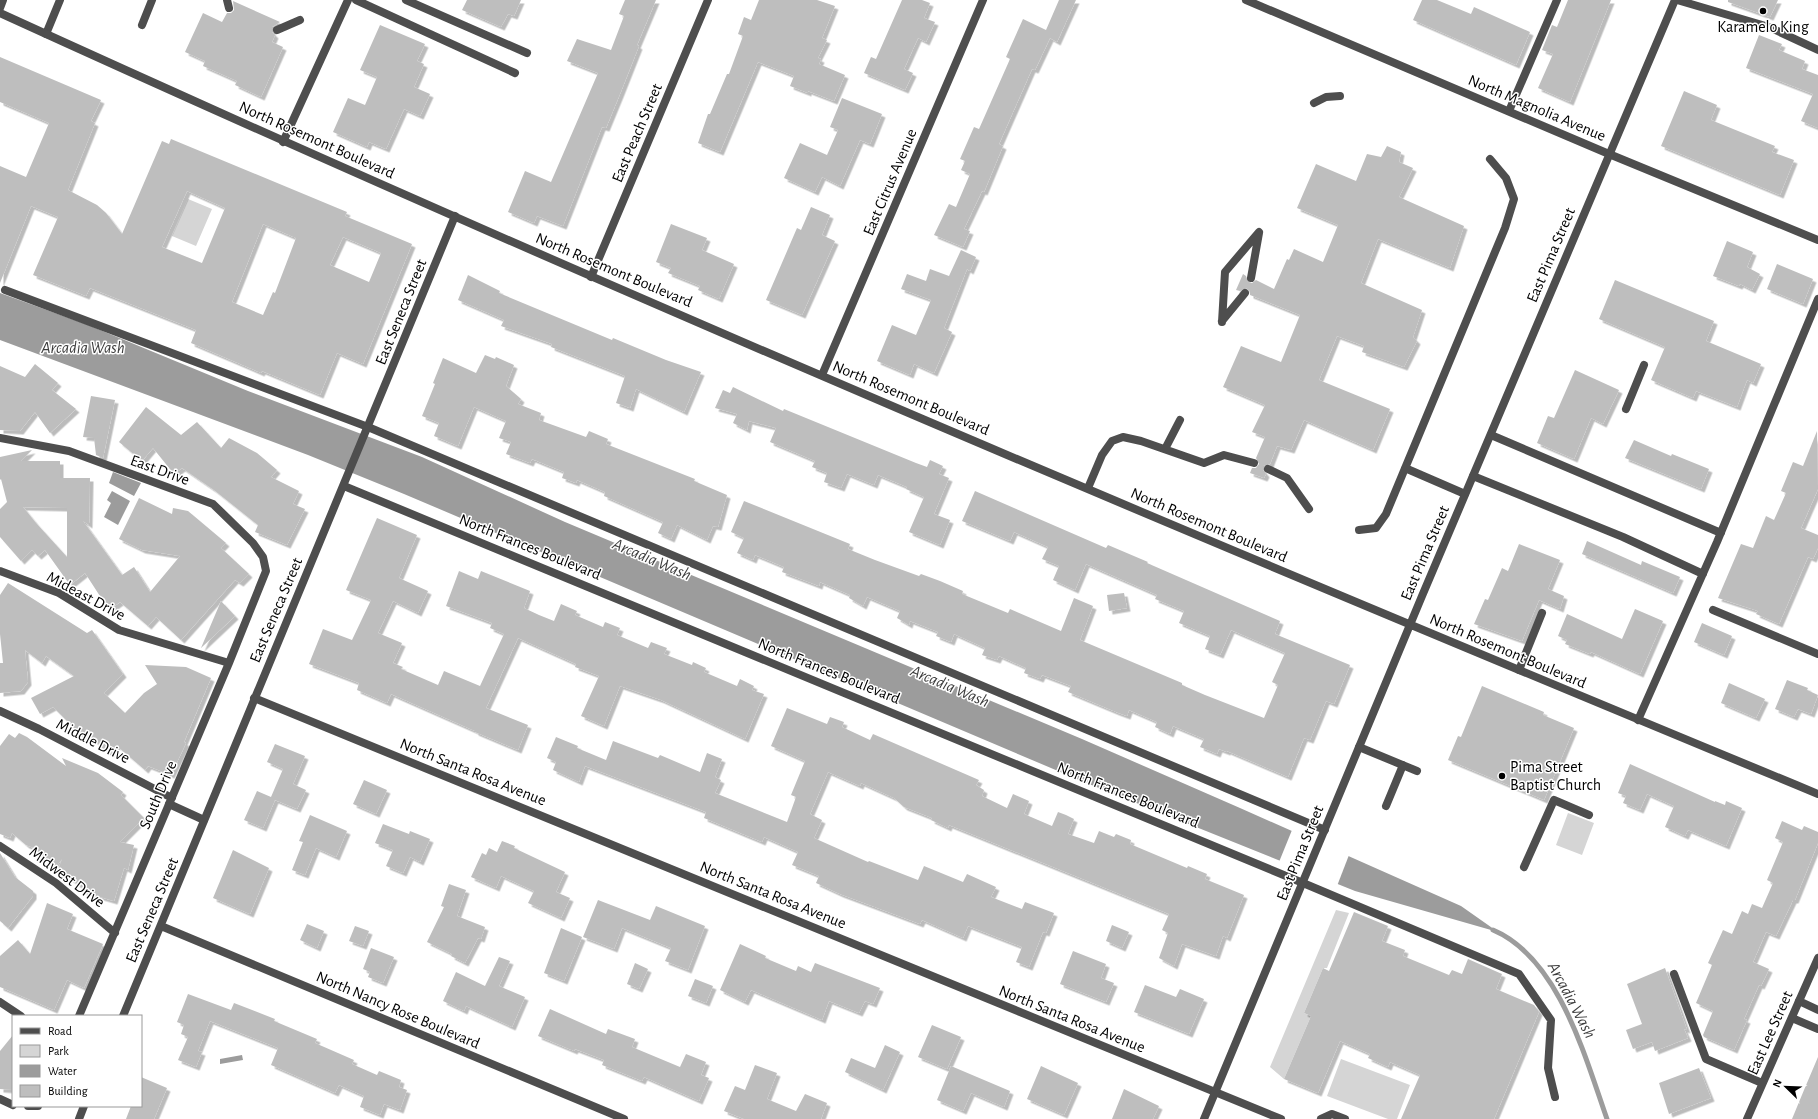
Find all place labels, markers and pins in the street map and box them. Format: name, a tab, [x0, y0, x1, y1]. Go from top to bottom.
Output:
marker: Karamelo King	[1758, 6, 1768, 16]
place label: Karamelo King	[1717, 19, 1809, 35]
place label: Pima Street Baptist Church	[1510, 759, 1601, 793]
marker: Pima Street Baptist Church	[1497, 771, 1507, 781]

